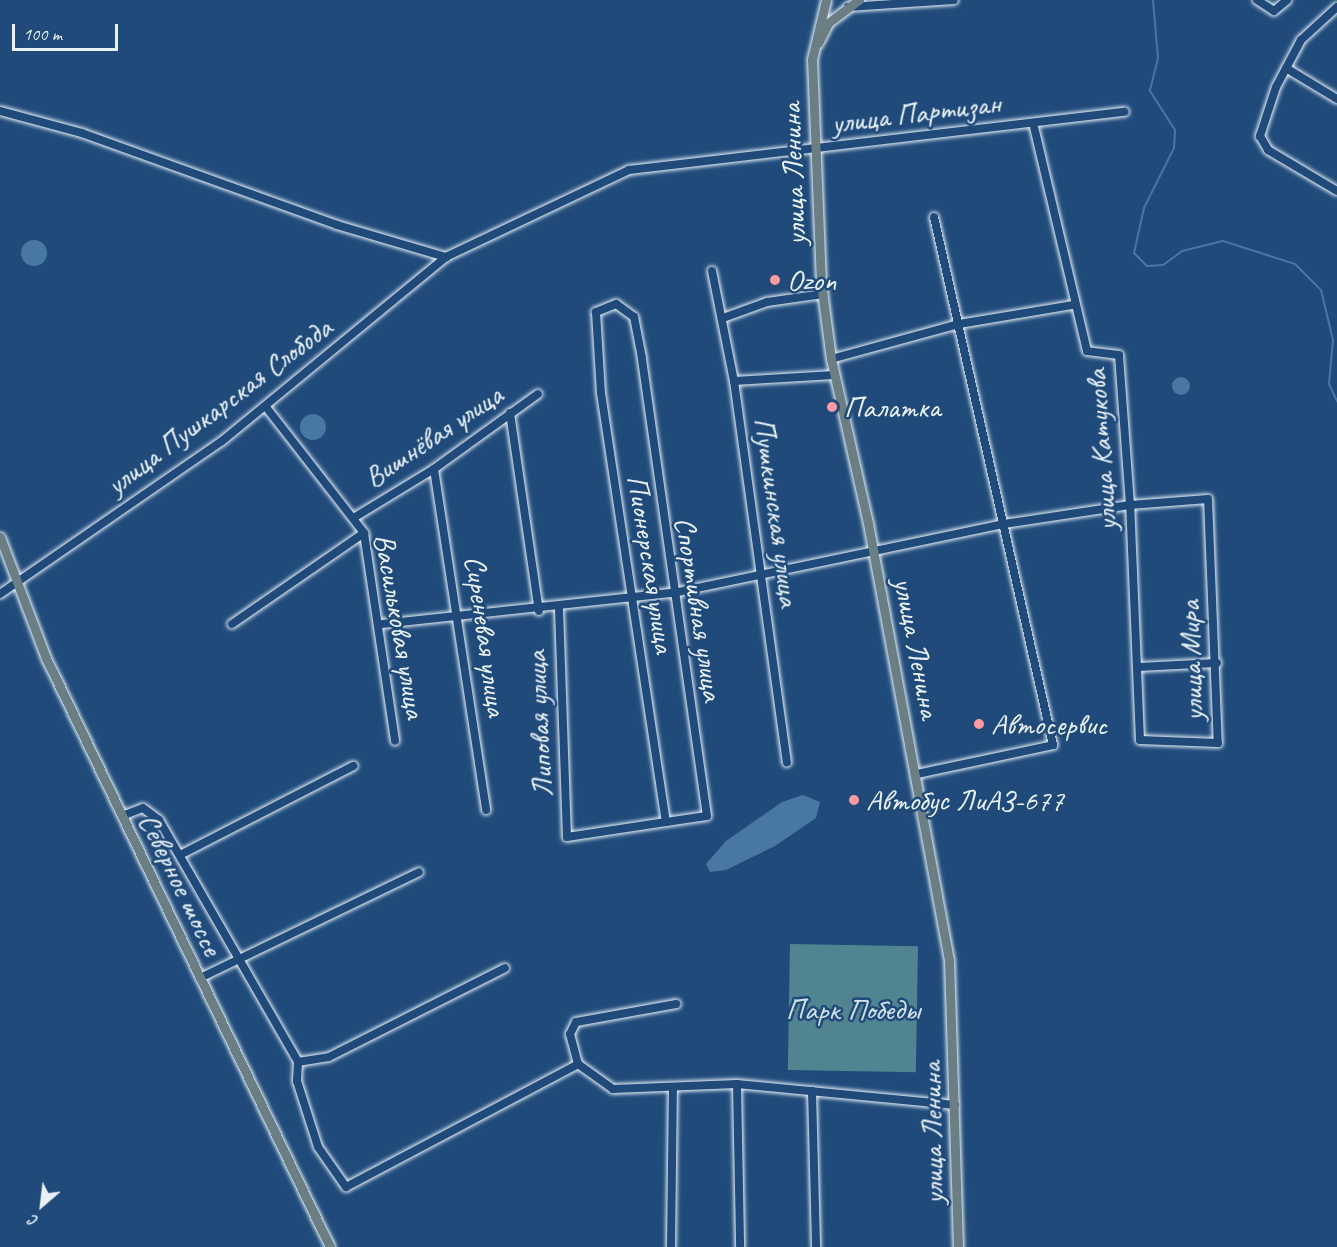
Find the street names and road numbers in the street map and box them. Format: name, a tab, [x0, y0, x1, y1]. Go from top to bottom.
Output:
street label: улица Партизан	[828, 85, 1004, 141]
street label: улица Ленина	[773, 102, 813, 246]
street label: улица Пушкарская Слобода	[99, 309, 339, 503]
street label: улица Катукова	[1077, 368, 1125, 532]
street label: Вишнёвая улица	[356, 376, 510, 496]
street label: Пушкинская улица	[746, 414, 808, 610]
street label: Пионерская улица	[619, 471, 683, 657]
street label: Спортивная улица	[667, 514, 731, 704]
street label: Васильковая улица	[366, 530, 434, 722]
street label: Сиреневая улица	[457, 552, 515, 720]
street label: улица Ленина	[886, 575, 948, 721]
street label: улица Мира	[1171, 600, 1211, 722]
street label: Липовая улица	[517, 649, 561, 799]
street label: Северное шоссе	[131, 807, 231, 961]
street label: улица Ленина	[913, 1062, 951, 1204]

